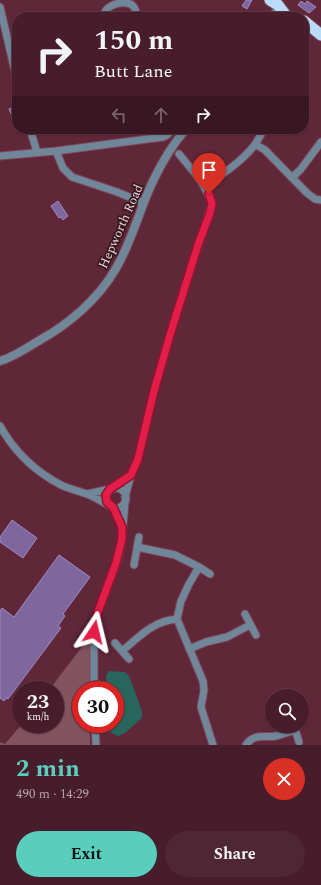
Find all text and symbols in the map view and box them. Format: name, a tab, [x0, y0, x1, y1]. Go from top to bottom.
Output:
text: 150 m	[94, 19, 173, 62]
icon: right	[28, 28, 80, 80]
text: Butt Lane	[94, 58, 173, 85]
icon: left	[108, 104, 130, 126]
icon: ahead	[150, 104, 172, 126]
icon: right	[192, 104, 214, 126]
pin	[192, 153, 226, 194]
icon: arrive	[198, 159, 220, 181]
street label: Hepworth Road	[93, 181, 149, 272]
position arrow	[73, 611, 115, 653]
speed limit sign: 30	[72, 681, 124, 733]
text: 23	[27, 687, 49, 717]
map controls	[265, 689, 309, 733]
button: search	[265, 689, 309, 733]
text: km/h	[27, 709, 49, 725]
text: 2 min	[16, 751, 80, 787]
button: close	[263, 758, 305, 800]
text: 490 m · 14:29	[16, 784, 89, 804]
button: Exit	[16, 831, 157, 877]
button: Share	[165, 831, 305, 877]

